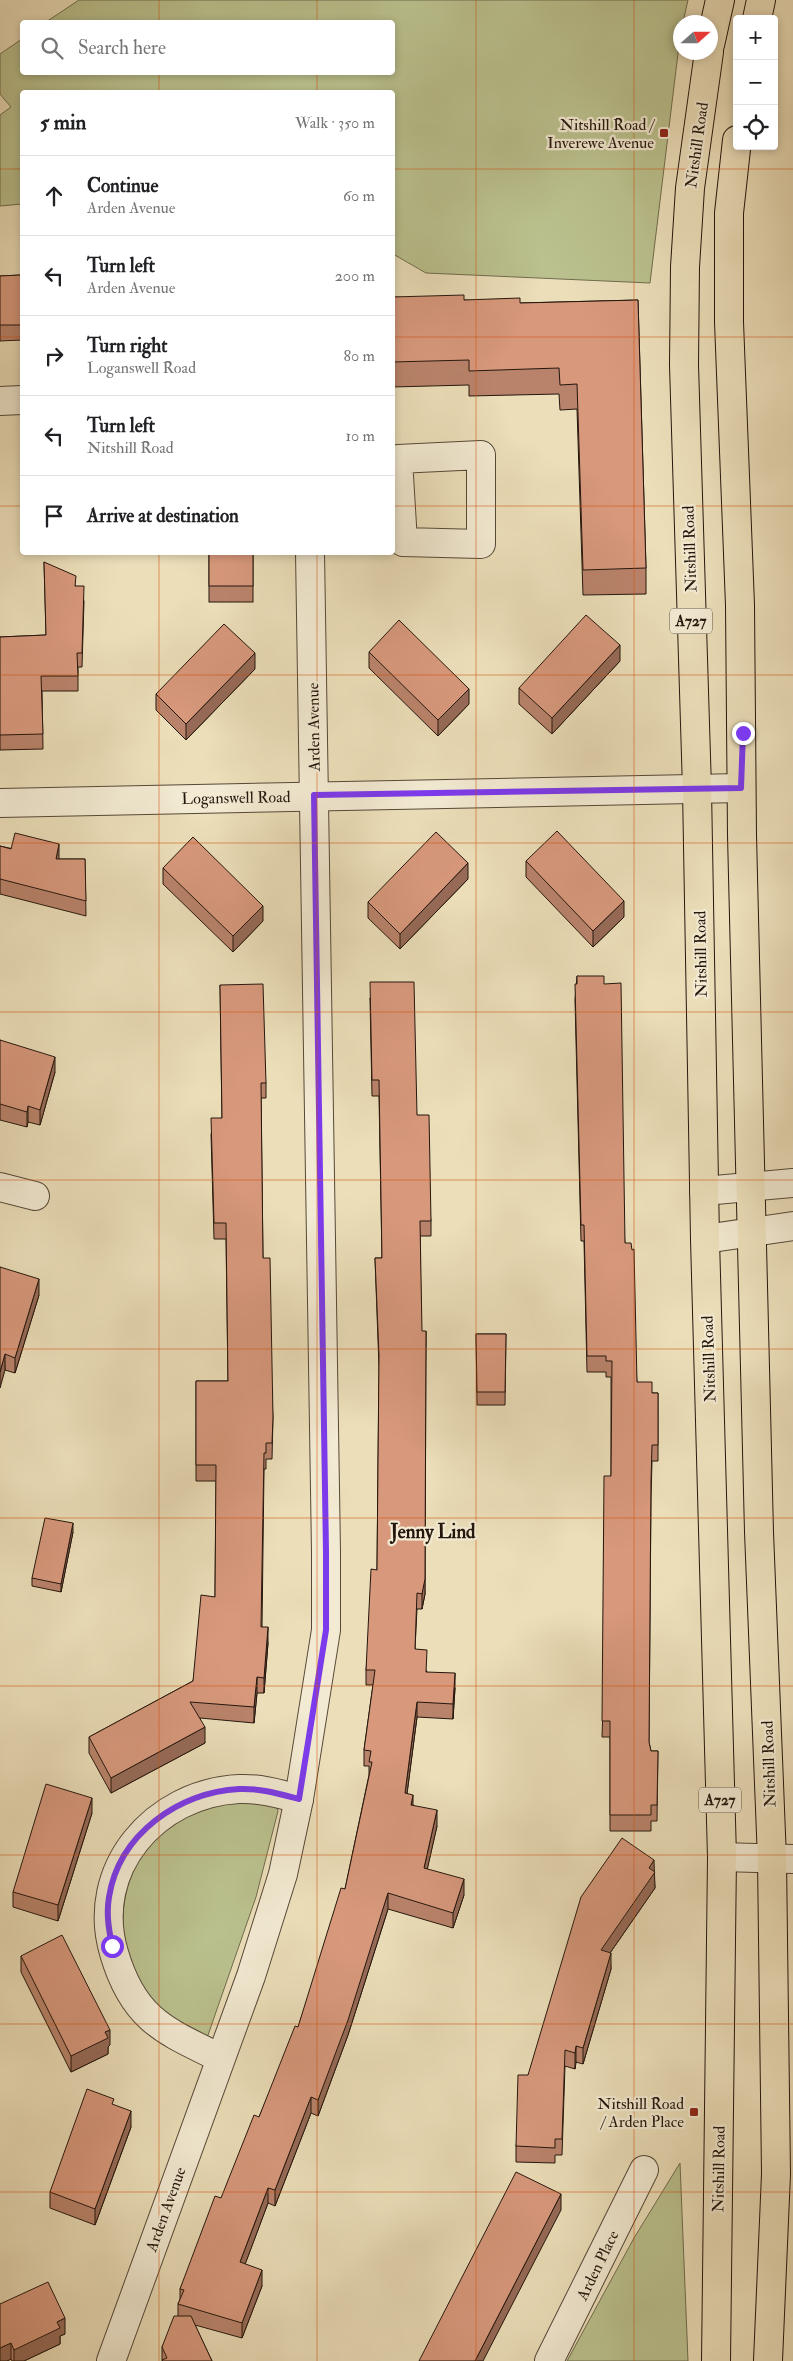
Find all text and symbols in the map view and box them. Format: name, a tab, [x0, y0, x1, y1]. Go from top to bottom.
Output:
north arrow	[673, 15, 718, 60]
map controls	[733, 15, 778, 150]
button: +	[733, 15, 778, 60]
search box	[20, 20, 395, 75]
icon: search	[38, 34, 66, 62]
text: Search here	[78, 36, 166, 60]
button: −	[733, 60, 778, 105]
street label: Nitshill Road	[681, 101, 713, 189]
button: locate	[733, 105, 778, 150]
text: 5 min	[40, 109, 86, 136]
text: Walk · 350 m	[295, 113, 375, 133]
place label: Nitshill Road / Inverewe Avenue	[547, 115, 656, 153]
marker: Nitshill Road / Inverewe Avenue	[658, 127, 670, 139]
text: Continue	[87, 174, 158, 198]
icon: ahead	[40, 182, 68, 210]
text: 60 m	[343, 186, 375, 206]
text: Arden Avenue	[87, 198, 176, 218]
text: Turn left	[87, 254, 155, 278]
icon: left	[40, 262, 68, 290]
text: 200 m	[335, 266, 375, 286]
text: Arden Avenue	[87, 278, 176, 298]
text: Turn right	[87, 334, 167, 358]
icon: right	[40, 342, 68, 370]
text: 80 m	[344, 346, 375, 366]
text: Loganswell Road	[87, 358, 196, 378]
text: Turn left	[87, 414, 155, 438]
icon: left	[40, 422, 68, 450]
text: 10 m	[345, 426, 375, 446]
text: Nitshill Road	[87, 438, 174, 458]
icon: arrive	[40, 502, 68, 530]
text: Arrive at destination	[87, 504, 239, 528]
street label: Nitshill Road	[678, 505, 702, 593]
road number: A727	[670, 608, 712, 634]
street label: Arden Avenue	[303, 682, 325, 772]
route end	[732, 722, 755, 745]
street label: Loganswell Road	[181, 787, 291, 809]
street label: Nitshill Road	[690, 910, 712, 997]
street label: Nitshill Road	[697, 1315, 721, 1403]
district label: Jenny Lind	[390, 1520, 476, 1545]
street label: Nitshill Road	[757, 1720, 781, 1808]
road number: A727	[699, 1788, 741, 1812]
route start	[101, 1935, 124, 1958]
place label: Nitshill Road / Arden Place	[597, 2094, 684, 2132]
marker: Nitshill Road / Arden Place	[688, 2106, 700, 2118]
street label: Nitshill Road	[708, 2125, 730, 2213]
street label: Arden Avenue	[141, 2164, 191, 2255]
street label: Arden Place	[572, 2227, 624, 2305]

